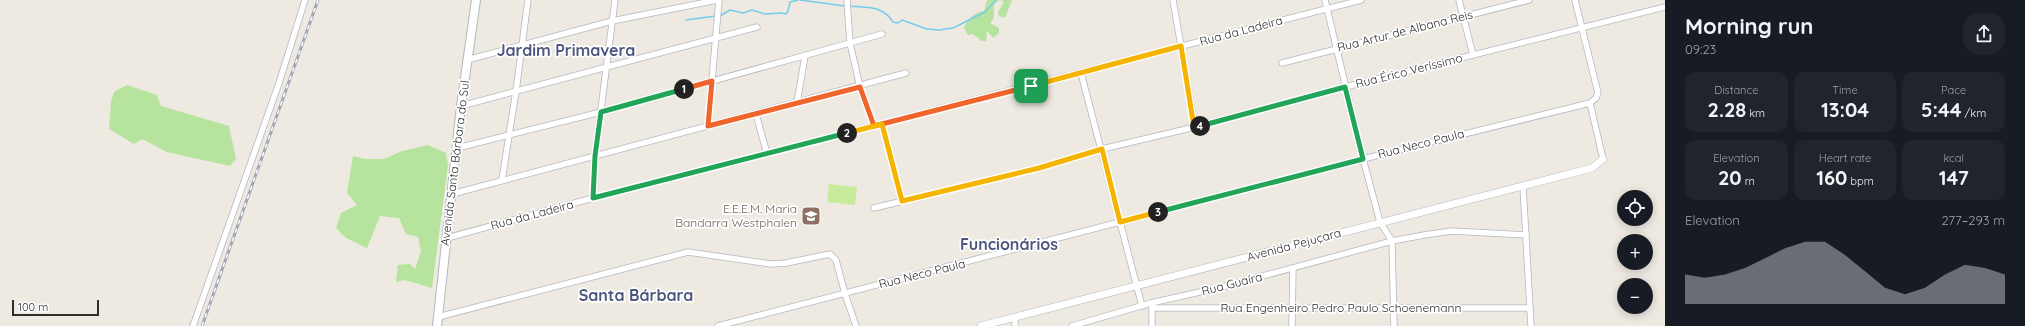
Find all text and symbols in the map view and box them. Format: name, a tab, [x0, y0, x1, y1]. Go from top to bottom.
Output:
street label: Rua Artur de Albana Reis	[1335, 6, 1475, 55]
street label: Rua da Ladeira	[1198, 12, 1284, 49]
text: Morning run	[1685, 12, 1813, 40]
button: share	[1963, 13, 2005, 55]
district label: Jardim Primavera	[497, 40, 635, 60]
text: 09:23	[1685, 41, 1716, 57]
street label: Rua Érico Veríssimo	[1354, 50, 1464, 91]
pin	[1014, 69, 1048, 103]
icon: arrive	[1020, 75, 1042, 97]
street label: Avenida Santa Bárbara do Sul	[437, 79, 472, 247]
pin: 1	[674, 79, 694, 99]
text: 1	[682, 82, 686, 96]
text: Distance	[1714, 83, 1758, 97]
text: Time	[1832, 83, 1858, 97]
text: Pace	[1941, 83, 1966, 97]
text: 2.28	[1708, 97, 1746, 122]
text: 13:04	[1821, 97, 1869, 122]
text: 5:44	[1921, 97, 1962, 122]
text: km	[1746, 106, 1765, 120]
text: /km	[1962, 106, 1986, 120]
pin: 4	[1190, 116, 1210, 136]
text: 4	[1197, 119, 1203, 133]
pin: 2	[837, 123, 857, 143]
text: 2	[844, 126, 850, 140]
street label: Rua Neco Paula	[1376, 126, 1466, 162]
text: Elevation	[1713, 151, 1760, 165]
text: Heart rate	[1819, 151, 1871, 165]
text: kcal	[1943, 151, 1964, 165]
text: 20	[1718, 165, 1742, 190]
text: 160	[1816, 165, 1847, 190]
text: 147	[1939, 165, 1969, 190]
text: m	[1742, 174, 1755, 188]
text: bpm	[1847, 174, 1874, 188]
map controls	[1617, 190, 1653, 314]
button: locate	[1617, 190, 1653, 226]
street label: Rua da Ladeira	[489, 196, 575, 233]
place label: E.E.E.M. Maria Bandarra Westphalen	[675, 201, 797, 230]
pin: 3	[1148, 202, 1168, 222]
school or university icon: E.E.E.M. Maria Bandarra Westphalen	[800, 205, 822, 227]
text: 3	[1155, 205, 1161, 219]
text: Elevation	[1685, 212, 1740, 228]
text: 277–293 m	[1941, 212, 2005, 228]
street label: Avenida Pejuçara	[1245, 225, 1343, 264]
district label: Funcionários	[960, 234, 1058, 254]
button: +	[1617, 234, 1653, 270]
street label: Rua Neco Paula	[877, 256, 967, 292]
street label: Rua Guaíra	[1200, 269, 1264, 298]
button: −	[1617, 278, 1653, 314]
district label: Santa Bárbara	[579, 285, 693, 305]
scale bar	[12, 298, 99, 317]
text: 100 m	[18, 300, 48, 314]
street label: Rua Engenheiro Pedro Paulo Schoenemann	[1221, 300, 1461, 315]

